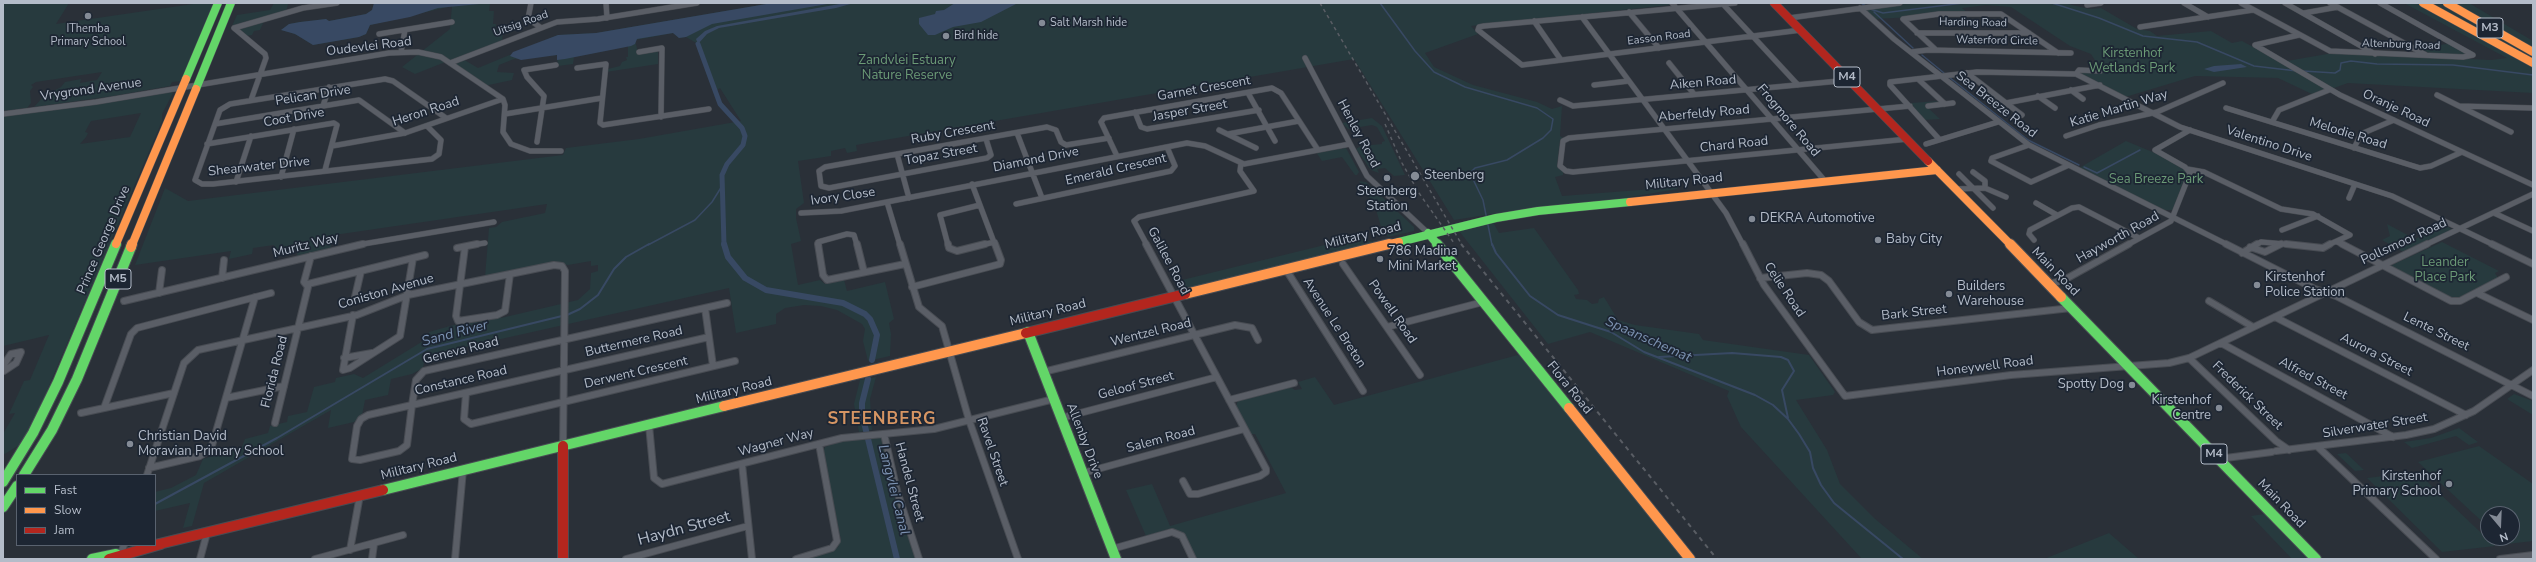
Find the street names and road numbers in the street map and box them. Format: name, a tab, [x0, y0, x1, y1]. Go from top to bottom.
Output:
street label: Uitsig Road	[492, 8, 550, 40]
street label: Harding Road	[1939, 16, 2007, 30]
road number: M3	[2477, 18, 2503, 38]
street label: Easson Road	[1627, 28, 1691, 48]
street label: Oudevlei Road	[326, 34, 412, 60]
street label: Waterford Circle	[1956, 34, 2038, 48]
street label: Altenburg Road	[2362, 37, 2440, 53]
road number: M4	[1834, 67, 1860, 87]
street label: Sea Breeze Road	[1952, 68, 2040, 142]
street label: Aiken Road	[1669, 72, 1737, 94]
street label: Garnet Crescent	[1156, 73, 1252, 105]
street label: Vrygrond Avenue	[40, 75, 142, 105]
street label: Pelican Drive	[274, 82, 352, 110]
street label: Frogmore Road	[1753, 82, 1823, 160]
street label: Katie Martin Way	[2068, 87, 2170, 131]
street label: Oranje Road	[2360, 87, 2432, 131]
street label: Heron Road	[391, 94, 461, 130]
street label: Jasper Street	[1152, 97, 1228, 125]
street label: Henley Road	[1333, 97, 1383, 171]
street label: Aberfeldy Road	[1658, 102, 1750, 126]
street label: Coot Drive	[262, 105, 326, 131]
street label: Melodie Road	[2307, 115, 2389, 153]
street label: Ruby Crescent	[910, 118, 996, 148]
street label: Valentino Drive	[2224, 123, 2314, 165]
street label: Chard Road	[1699, 134, 1769, 156]
street label: Topaz Street	[904, 141, 978, 169]
street label: Diamond Drive	[992, 144, 1080, 176]
street label: Emerald Crescent	[1064, 151, 1168, 189]
street label: Shearwater Drive	[207, 154, 311, 180]
street label: Military Road	[1645, 170, 1723, 194]
street label: Prince George Drive	[74, 183, 134, 297]
street label: Ivory Close	[810, 185, 876, 209]
street label: Hayworth Road	[2074, 209, 2162, 267]
street label: Pollsmoor Road	[2359, 215, 2449, 269]
street label: Military Road	[1323, 219, 1403, 253]
street label: Galilee Road	[1144, 224, 1192, 298]
street label: Muritz Way	[272, 230, 340, 262]
street label: Main Road	[2028, 244, 2082, 300]
street label: Celie Road	[1760, 260, 1808, 320]
road number: M5	[105, 269, 131, 289]
street label: Coniston Avenue	[336, 271, 436, 313]
street label: Avenue Le Breton	[1299, 275, 1369, 371]
street label: Powell Road	[1364, 277, 1420, 347]
street label: Military Road	[1008, 296, 1088, 330]
street label: Bark Street	[1881, 302, 1947, 324]
street label: Lente Street	[2400, 309, 2472, 355]
street label: Wentzel Road	[1109, 315, 1193, 351]
street label: Buttermere Road	[584, 323, 684, 361]
street label: Aurora Street	[2337, 330, 2415, 380]
street label: Florida Road	[258, 334, 292, 410]
street label: Geneva Road	[421, 334, 501, 368]
street label: Derwent Crescent	[583, 353, 689, 393]
street label: Honeywell Road	[1936, 353, 2034, 381]
street label: Alfred Street	[2276, 354, 2350, 404]
street label: Frederick Street	[2209, 358, 2285, 434]
street label: Flora Road	[1543, 359, 1595, 417]
street label: Constance Road	[413, 363, 509, 399]
street label: Geloof Street	[1096, 368, 1176, 404]
street label: Military Road	[694, 374, 774, 408]
street label: Allenby Drive	[1062, 401, 1106, 481]
street label: Silverwater Street	[2322, 410, 2428, 442]
street label: Ravel Street	[973, 416, 1011, 488]
street label: Salem Road	[1125, 423, 1197, 457]
street label: Wagner Way	[737, 425, 815, 461]
street label: Handel Street	[891, 441, 927, 523]
road number: M4	[2201, 444, 2227, 464]
street label: Military Road	[379, 450, 459, 484]
street label: Main Road	[2254, 476, 2308, 532]
street label: Haydn Street	[636, 507, 732, 551]

